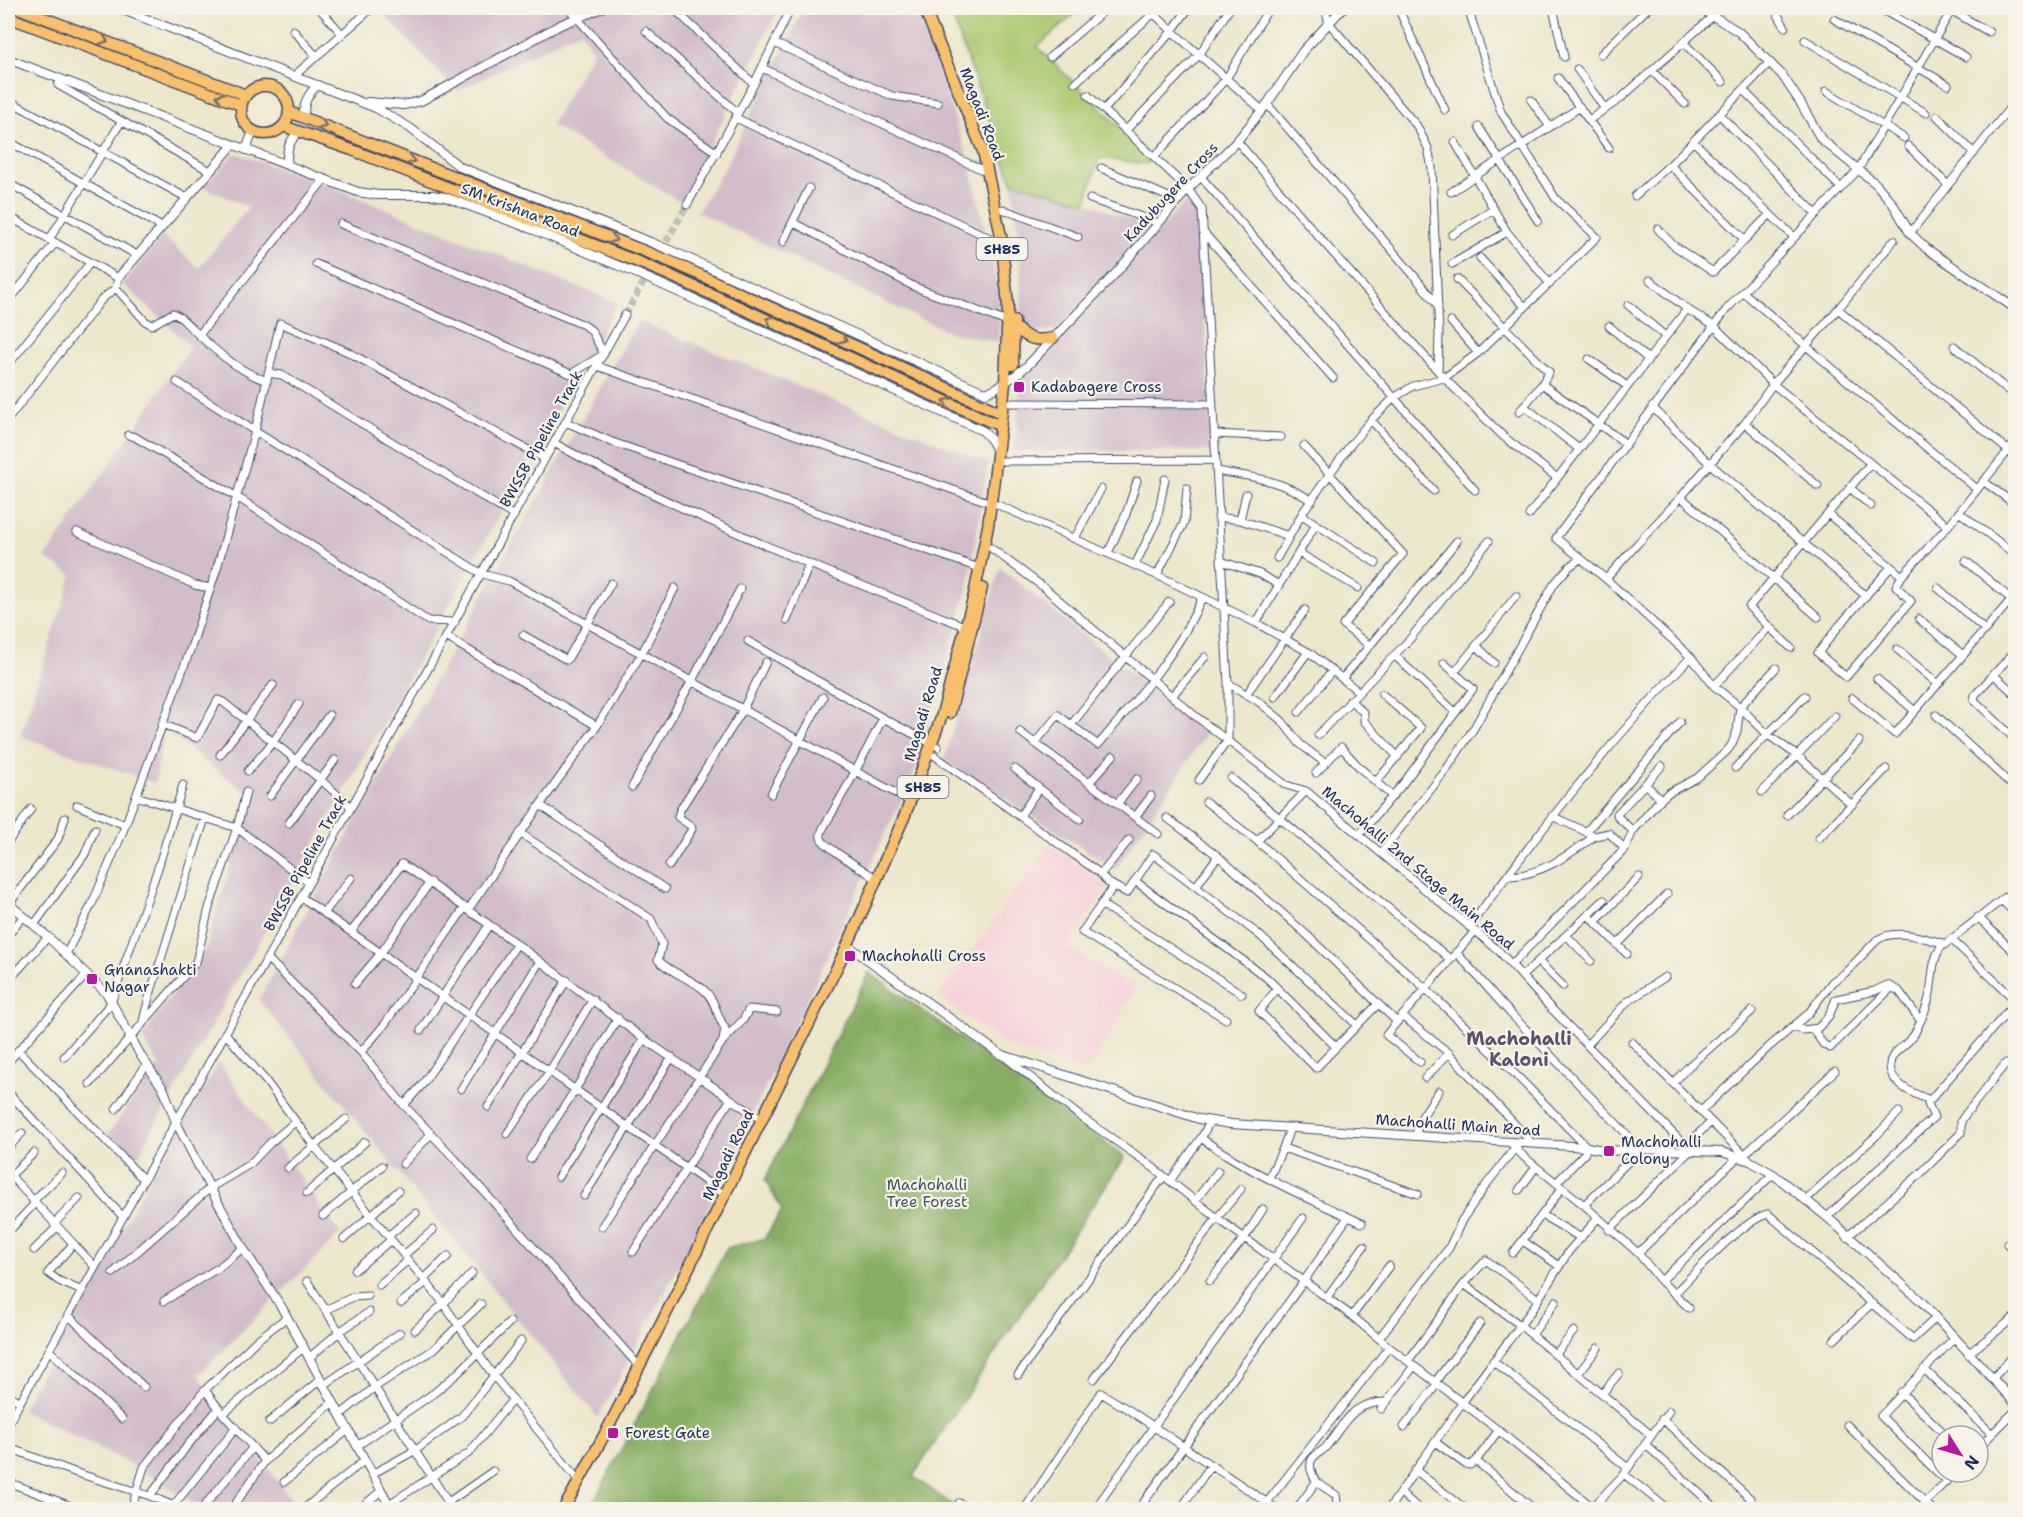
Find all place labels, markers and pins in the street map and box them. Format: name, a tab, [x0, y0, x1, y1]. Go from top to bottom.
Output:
place label: Kadabagere Cross	[1031, 377, 1162, 397]
marker: Kadabagere Cross	[1012, 380, 1026, 394]
place label: Machohalli Cross	[862, 946, 986, 966]
marker: Machohalli Cross	[843, 949, 857, 963]
place label: Gnanashakti Nagar	[104, 960, 197, 997]
marker: Gnanashakti Nagar	[85, 972, 99, 986]
place label: Machohalli Colony	[1621, 1132, 1702, 1169]
marker: Machohalli Colony	[1602, 1144, 1616, 1158]
place label: Forest Gate	[625, 1423, 710, 1443]
marker: Forest Gate	[606, 1426, 620, 1440]

